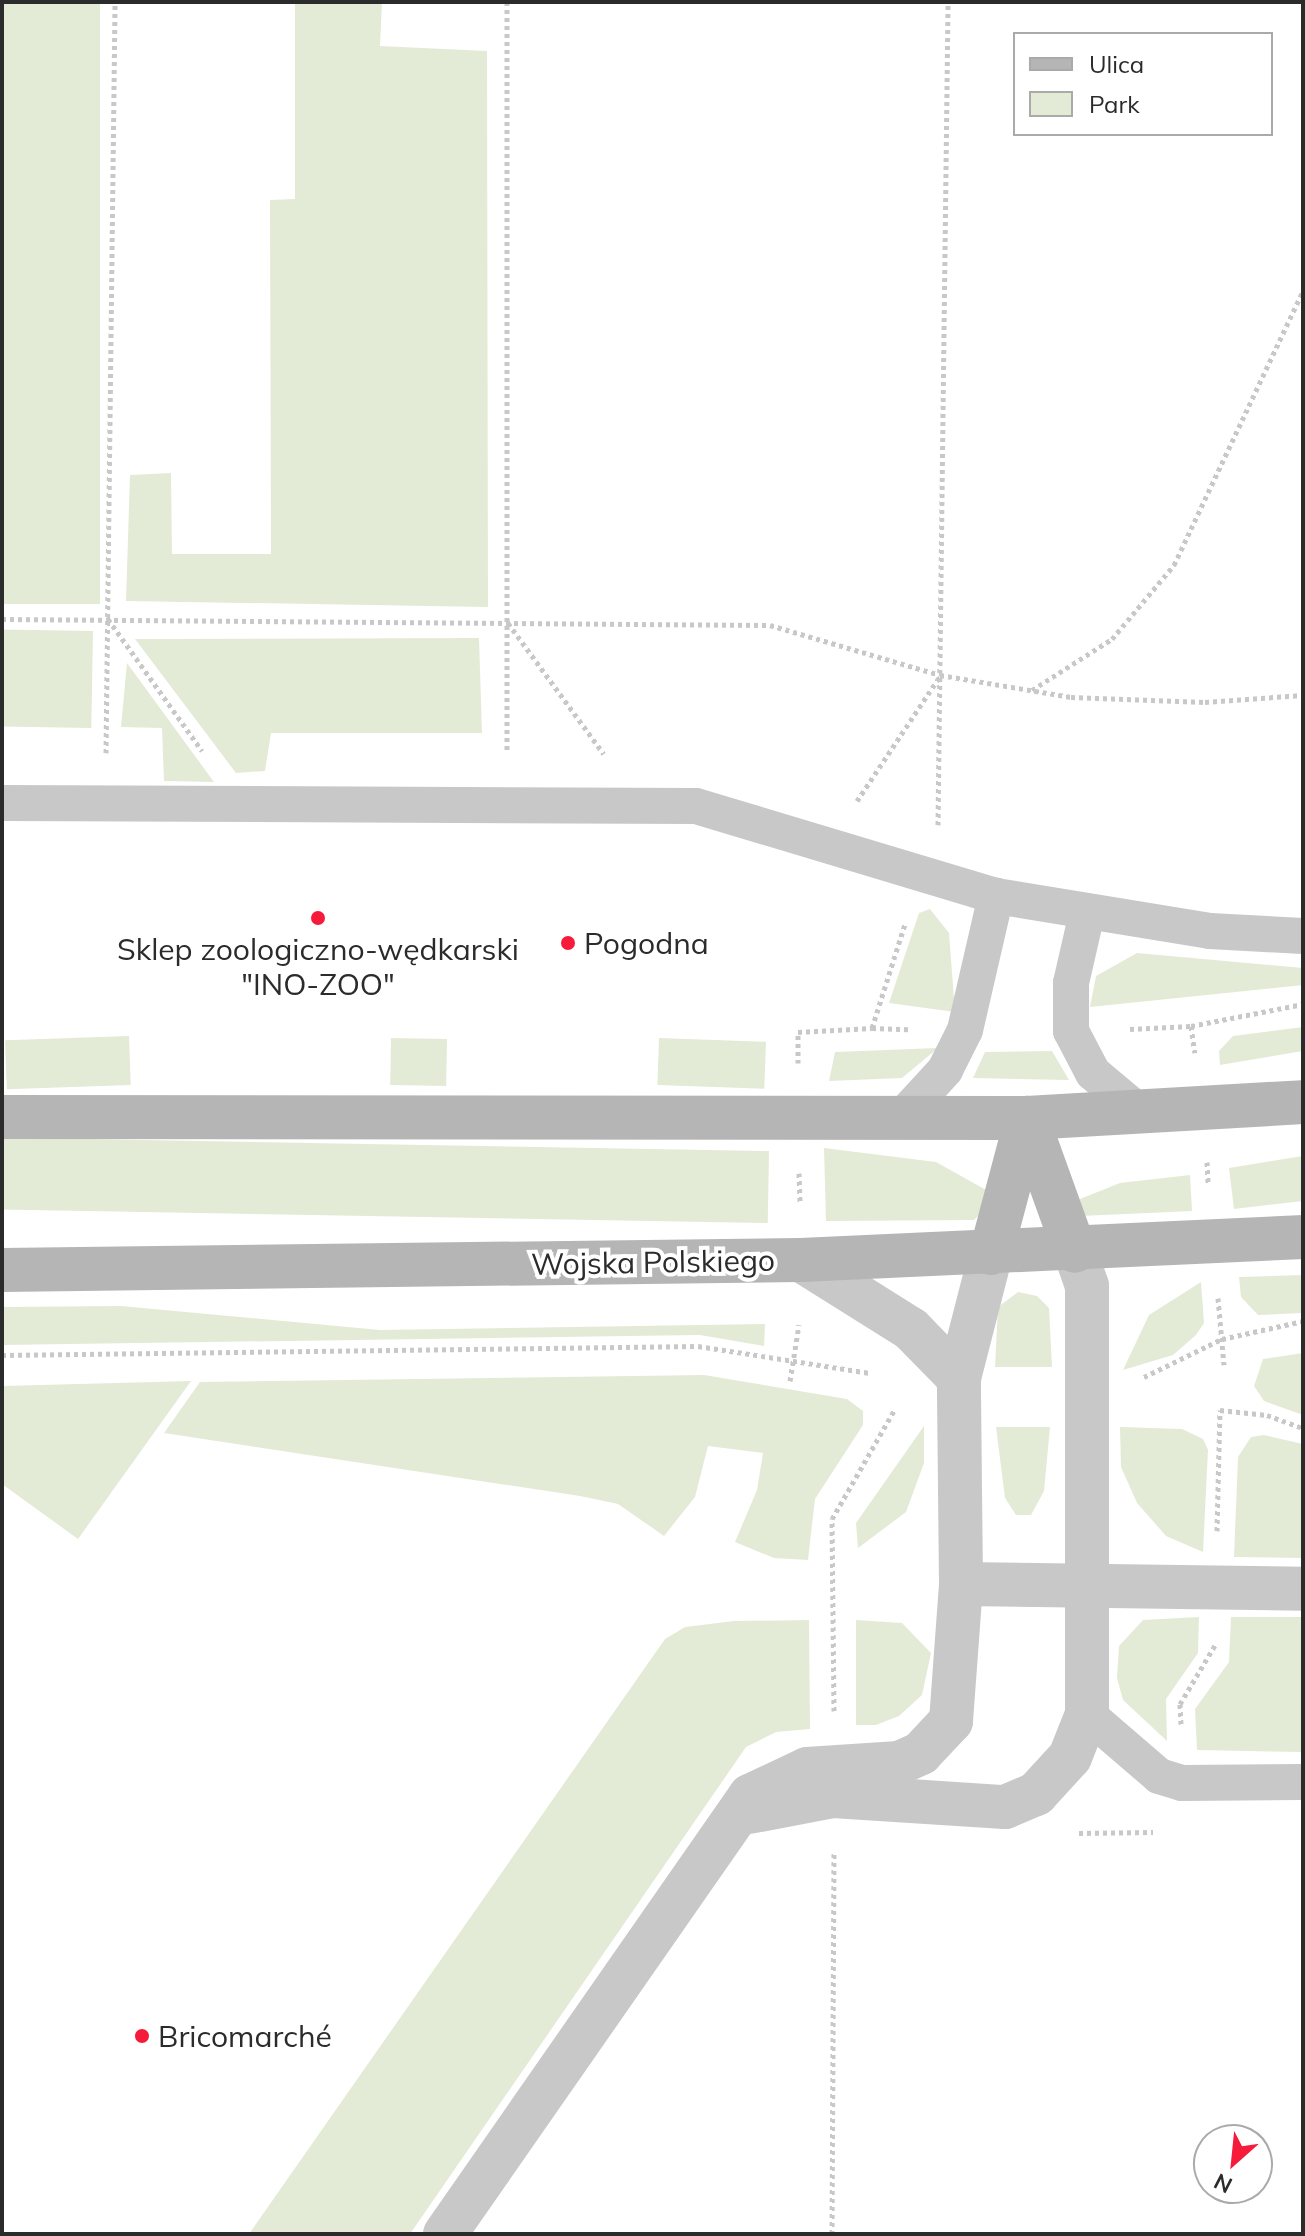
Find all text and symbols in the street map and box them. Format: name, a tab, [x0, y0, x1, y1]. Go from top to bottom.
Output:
legend	[1013, 32, 1273, 136]
text: Ulica	[1089, 49, 1144, 79]
text: Park	[1089, 89, 1140, 119]
marker: Sklep zoologiczno-wędkarski "INO-ZOO"	[309, 909, 327, 927]
place label: Pogodna	[584, 925, 709, 961]
place label: Sklep zoologiczno-wędkarski "INO-ZOO"	[117, 931, 519, 1002]
marker: Pogodna	[559, 934, 577, 952]
street label: Wojska Polskiego	[531, 1242, 775, 1282]
place label: Bricomarché	[158, 2018, 332, 2054]
marker: Bricomarché	[133, 2027, 151, 2045]
north arrow	[1193, 2124, 1273, 2204]
text: N	[1209, 2167, 1237, 2200]

